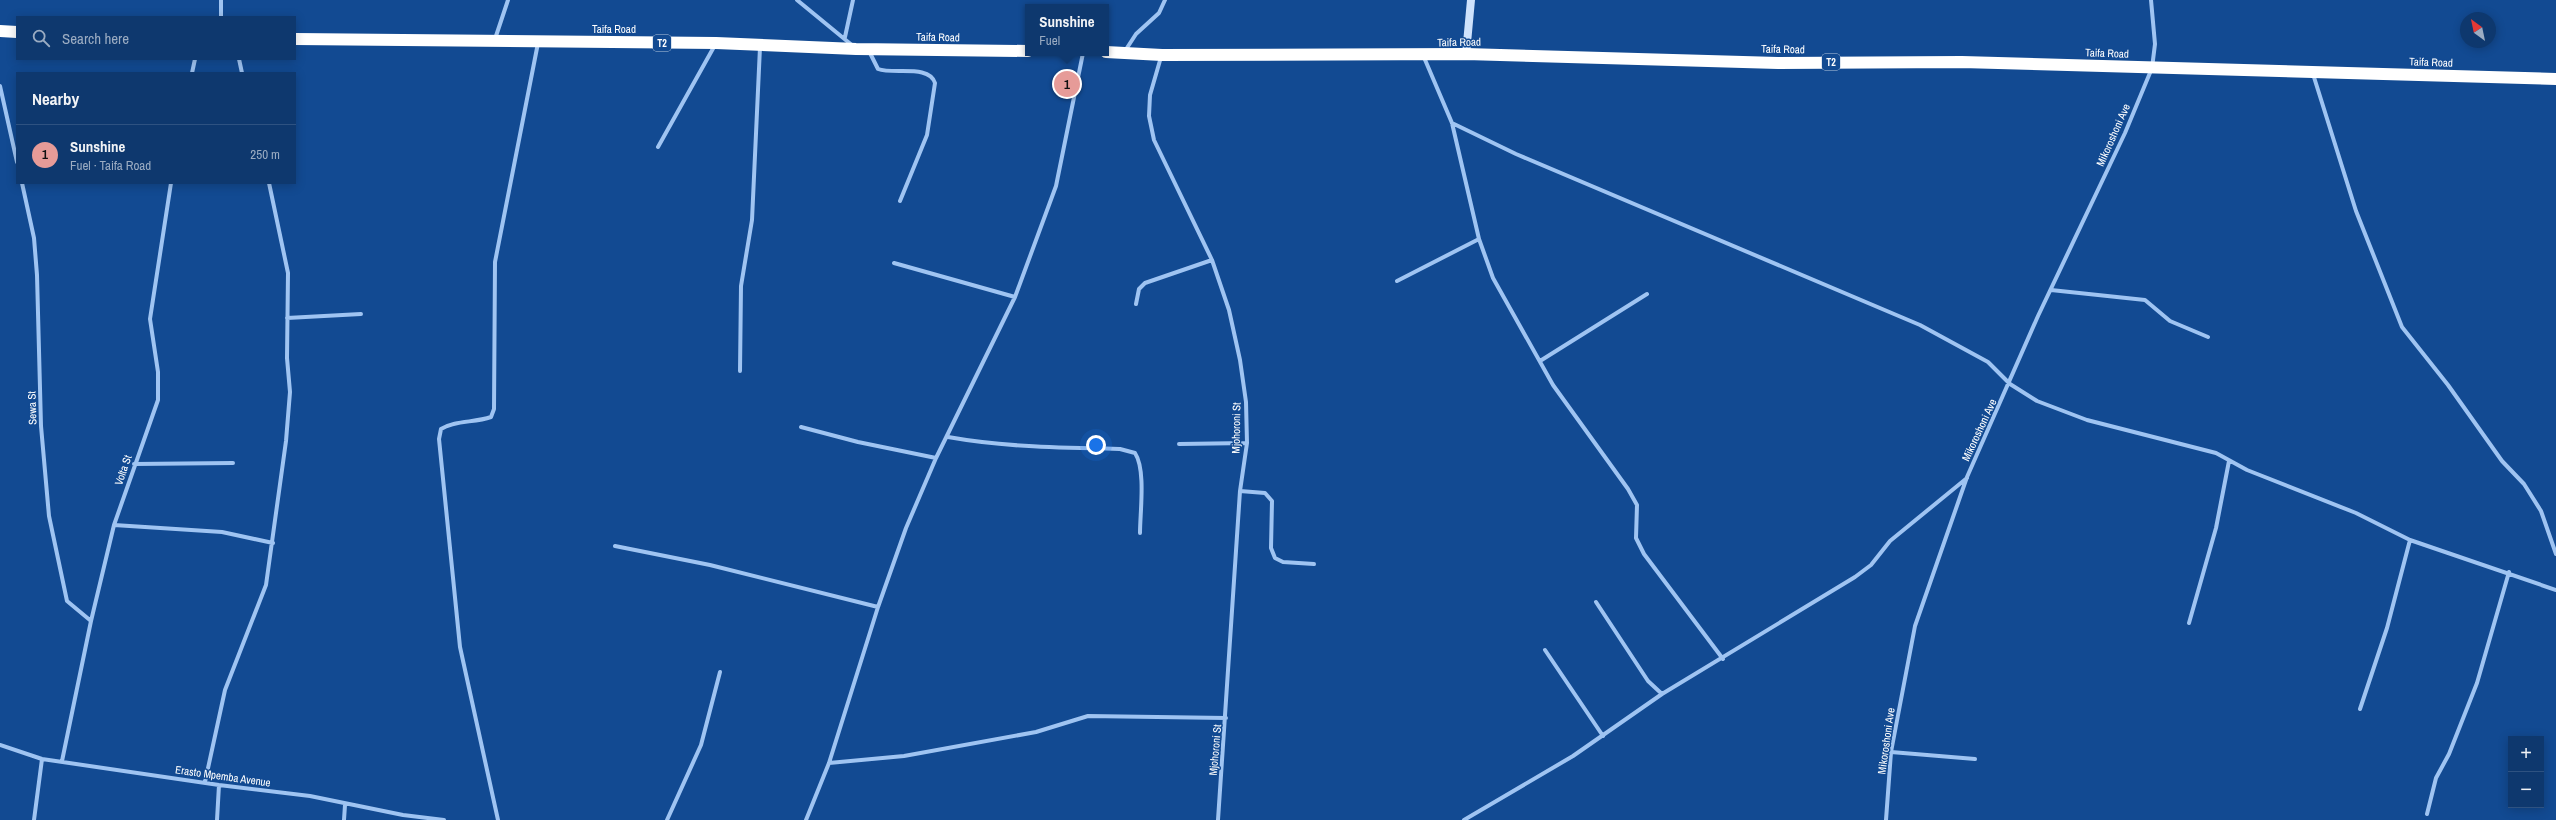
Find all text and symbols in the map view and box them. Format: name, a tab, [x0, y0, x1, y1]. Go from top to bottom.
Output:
popup	[1025, 4, 1109, 56]
text: Sunshine	[1039, 11, 1095, 32]
north arrow	[2460, 12, 2496, 48]
search box	[16, 16, 296, 60]
street label: Taifa Road	[592, 22, 636, 36]
icon: search	[30, 27, 52, 49]
text: Search here	[62, 28, 129, 49]
street label: Taifa Road	[916, 30, 960, 44]
text: Fuel	[1039, 32, 1060, 49]
road number: T2	[653, 35, 671, 51]
street label: Taifa Road	[1437, 35, 1481, 49]
street label: Taifa Road	[1761, 42, 1805, 56]
street label: Taifa Road	[2085, 45, 2129, 61]
road number: T2	[1822, 54, 1840, 70]
street label: Taifa Road	[2409, 54, 2453, 70]
pin: 1	[1054, 69, 1080, 99]
text: Nearby	[32, 87, 79, 110]
street label: Mikoroshoni Ave	[2093, 102, 2133, 168]
text: Sunshine	[70, 136, 125, 157]
text: 1	[42, 146, 48, 163]
text: 250 m	[250, 146, 280, 163]
text: Fuel · Taifa Road	[70, 157, 151, 174]
street label: Sewa St	[24, 390, 40, 425]
street label: Mikoroshoni Ave	[1958, 397, 2000, 463]
street label: Mjohoroni St	[1229, 402, 1243, 454]
your location	[1086, 435, 1106, 455]
street label: Volta St	[111, 453, 135, 487]
street label: Mikoroshoni Ave	[1874, 707, 1898, 775]
street label: Mjohoroni St	[1206, 723, 1224, 776]
map controls	[2508, 736, 2544, 808]
button: +	[2508, 736, 2544, 772]
street label: Erasto Mpemba Avenue	[174, 762, 272, 790]
button: −	[2508, 772, 2544, 808]

